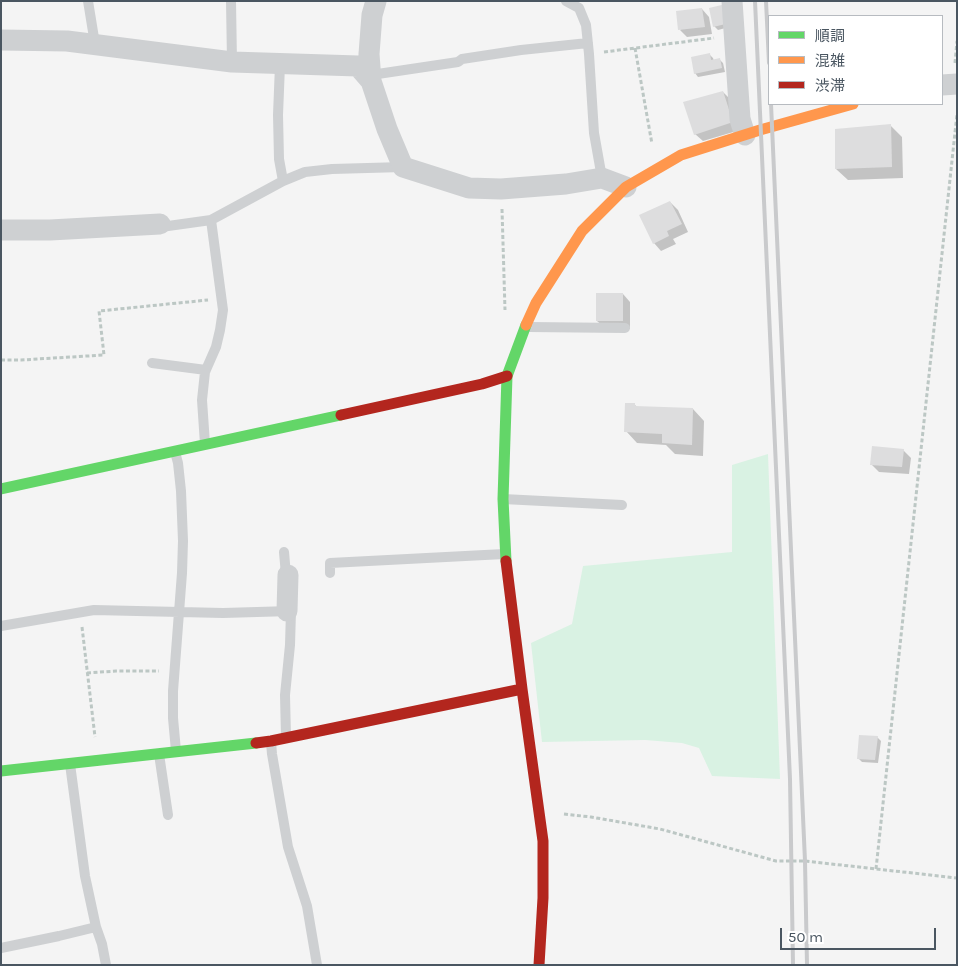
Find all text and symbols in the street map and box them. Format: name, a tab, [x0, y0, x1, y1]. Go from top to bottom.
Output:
legend	[768, 15, 943, 105]
text: 順調	[815, 27, 845, 45]
text: 混雑	[815, 52, 845, 70]
text: 渋滞	[815, 77, 845, 95]
scale bar	[783, 918, 939, 950]
text: 50 m	[788, 928, 823, 946]

